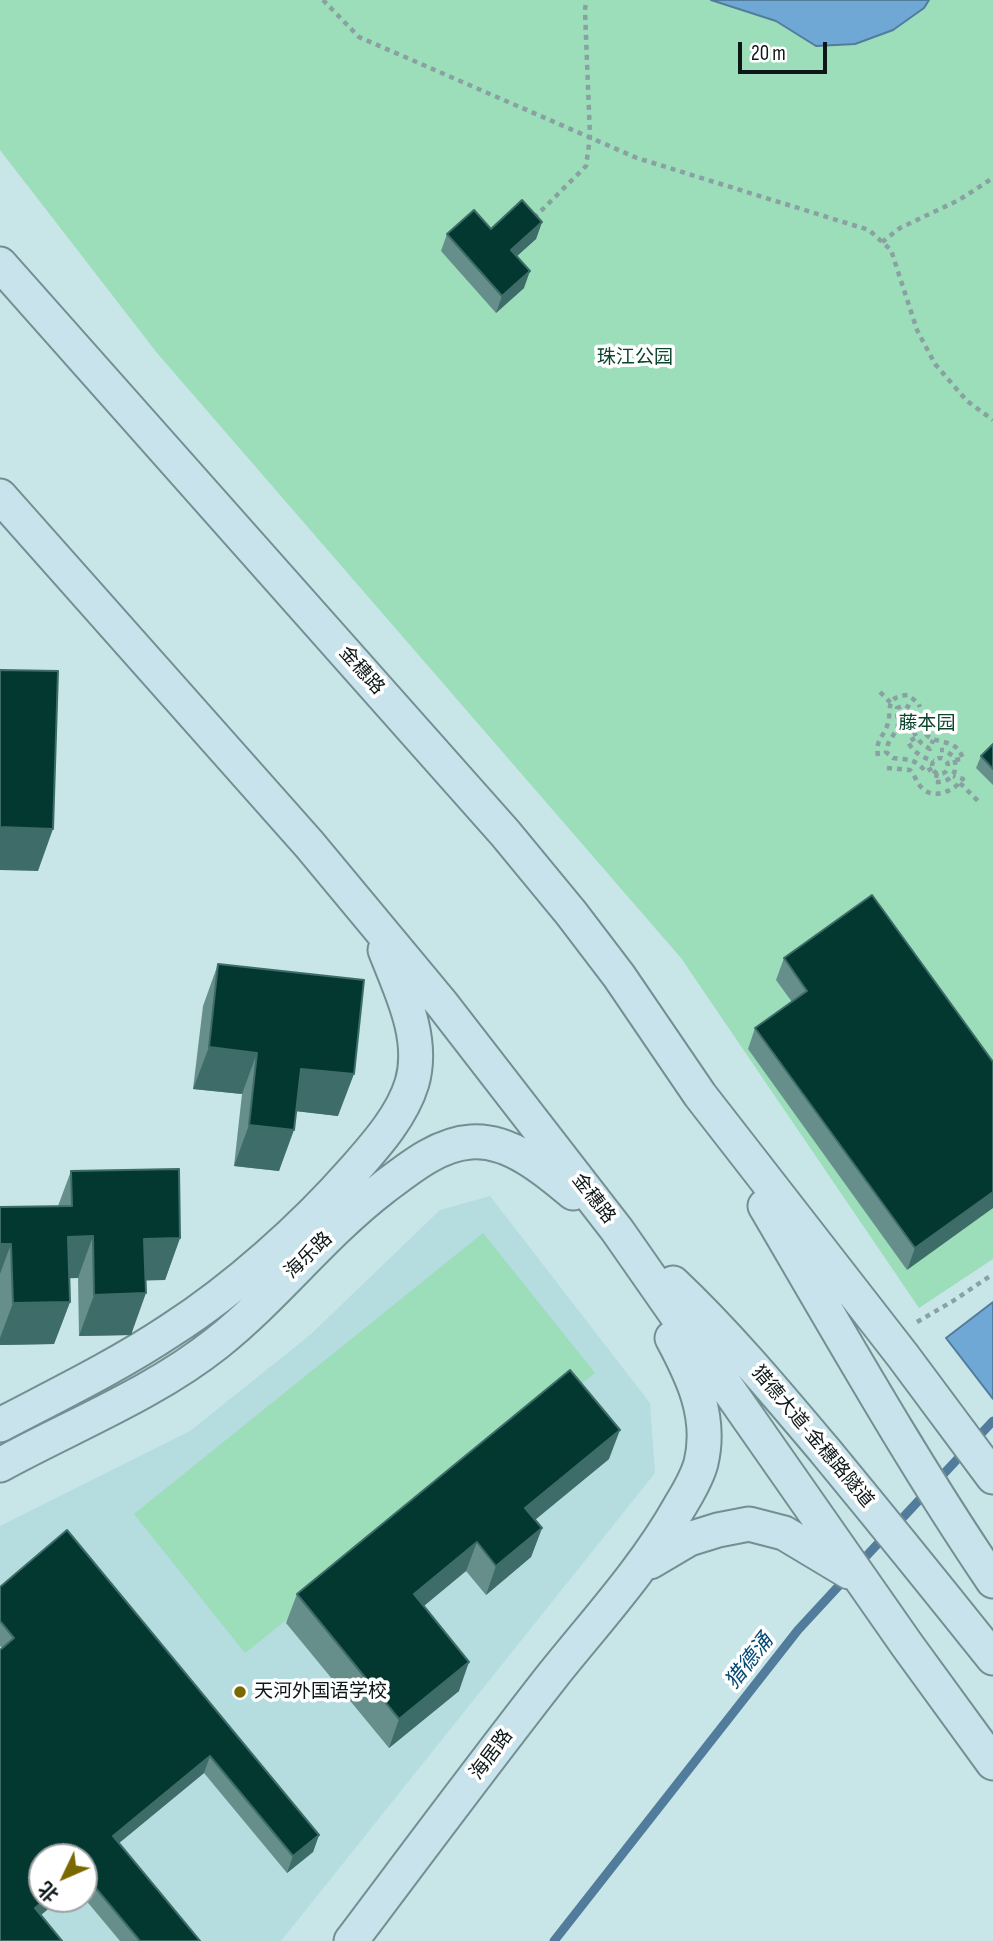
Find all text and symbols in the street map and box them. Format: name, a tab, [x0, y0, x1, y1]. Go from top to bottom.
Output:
scale bar	[741, 28, 830, 72]
text: 20 m	[751, 41, 786, 66]
park label: 珠江公园	[597, 347, 673, 369]
street label: 金穗路	[333, 642, 389, 700]
park label: 藤本园	[899, 713, 955, 735]
street label: 金穗路	[566, 1170, 620, 1228]
street label: 海乐路	[281, 1228, 337, 1284]
street label: 猎德大道-金穗路隧道	[746, 1361, 878, 1513]
water label: 猎德涌	[721, 1629, 779, 1695]
place label: 天河外国语学校	[254, 1681, 387, 1703]
marker: 天河外国语学校	[232, 1684, 248, 1700]
street label: 海居路	[466, 1725, 518, 1785]
north arrow	[28, 1843, 98, 1913]
text: 北	[34, 1877, 64, 1906]

